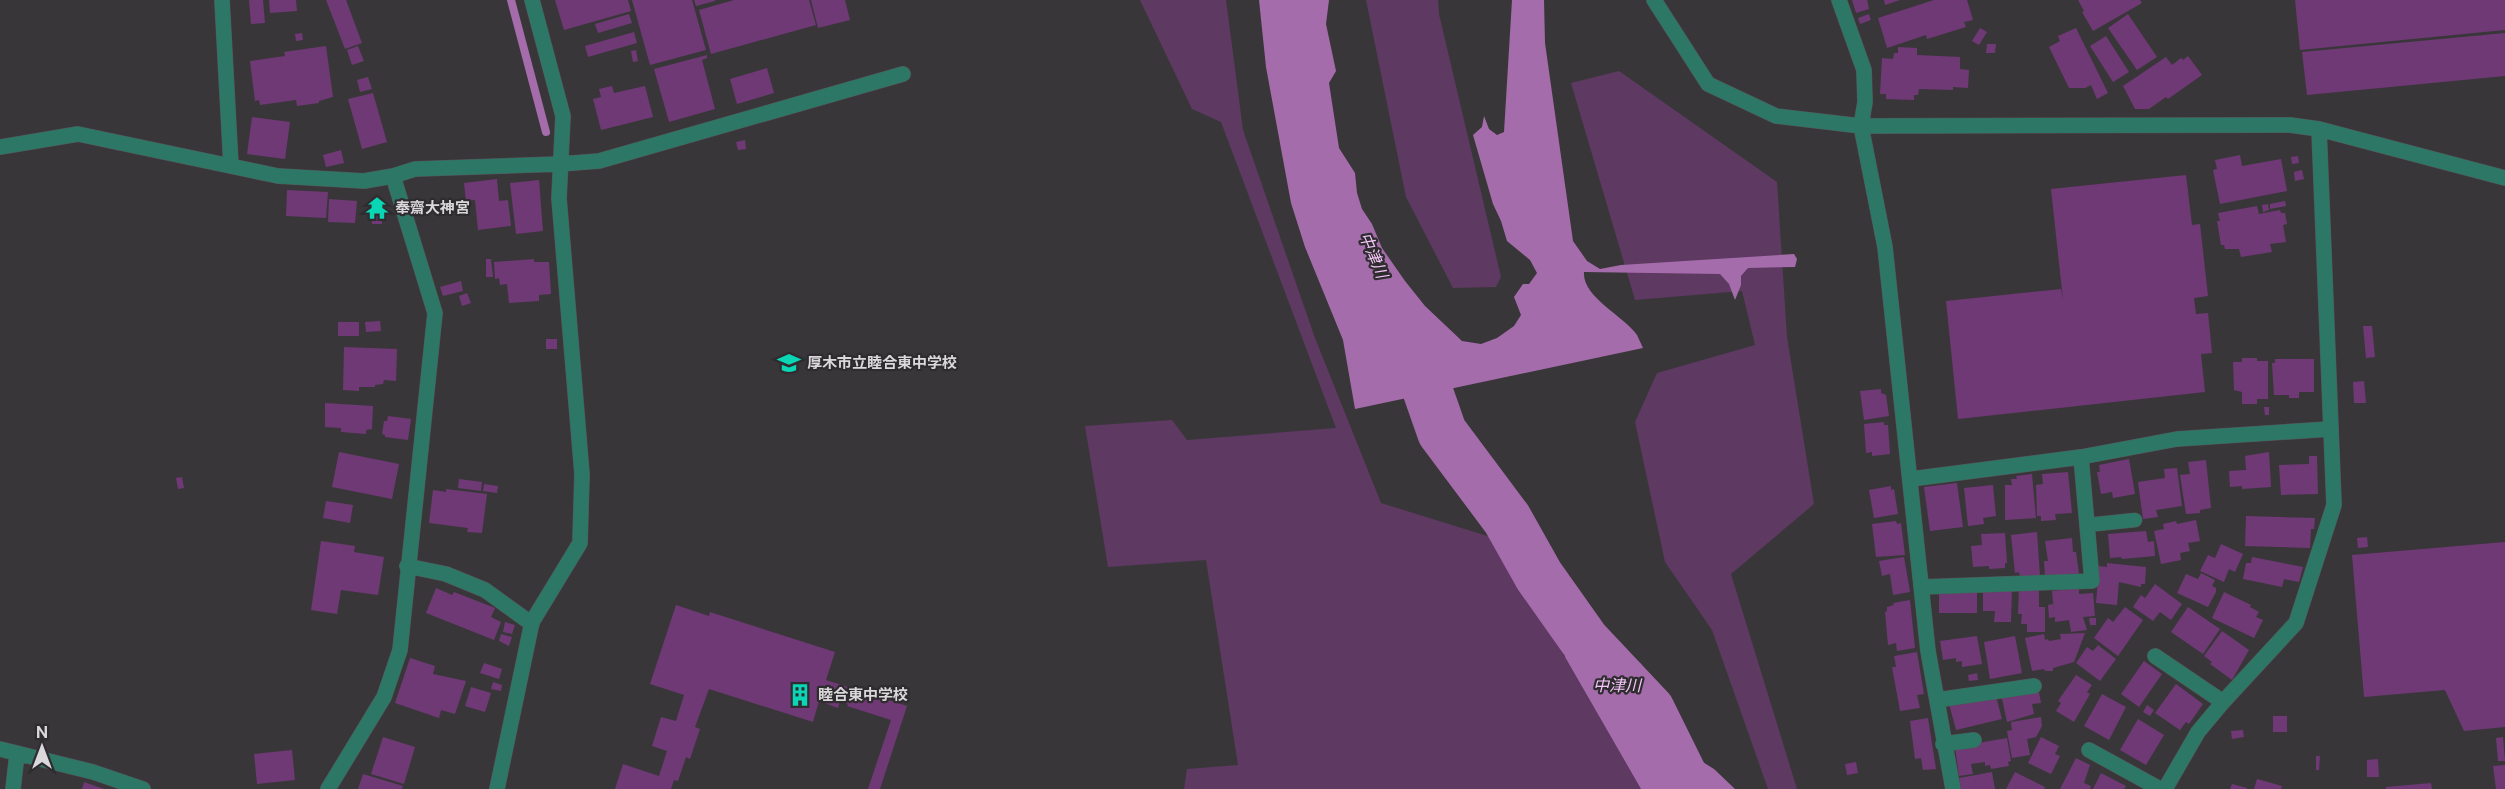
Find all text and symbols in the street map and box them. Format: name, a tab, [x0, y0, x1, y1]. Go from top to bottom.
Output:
temple icon: 奉齋大神宮	[364, 195, 390, 221]
place label: 奉齋大神宮	[395, 199, 470, 216]
water label: 中津川	[1355, 229, 1392, 283]
school or university icon: 厚木市立睦合東中学校	[776, 350, 802, 376]
place label: 厚木市立睦合東中学校	[807, 354, 957, 371]
water label: 中津川	[1593, 676, 1643, 695]
building icon: 睦合東中学校	[787, 682, 813, 708]
place label: 睦合東中学校	[818, 686, 908, 703]
north arrow	[12, 717, 72, 777]
text: N	[36, 723, 48, 742]

